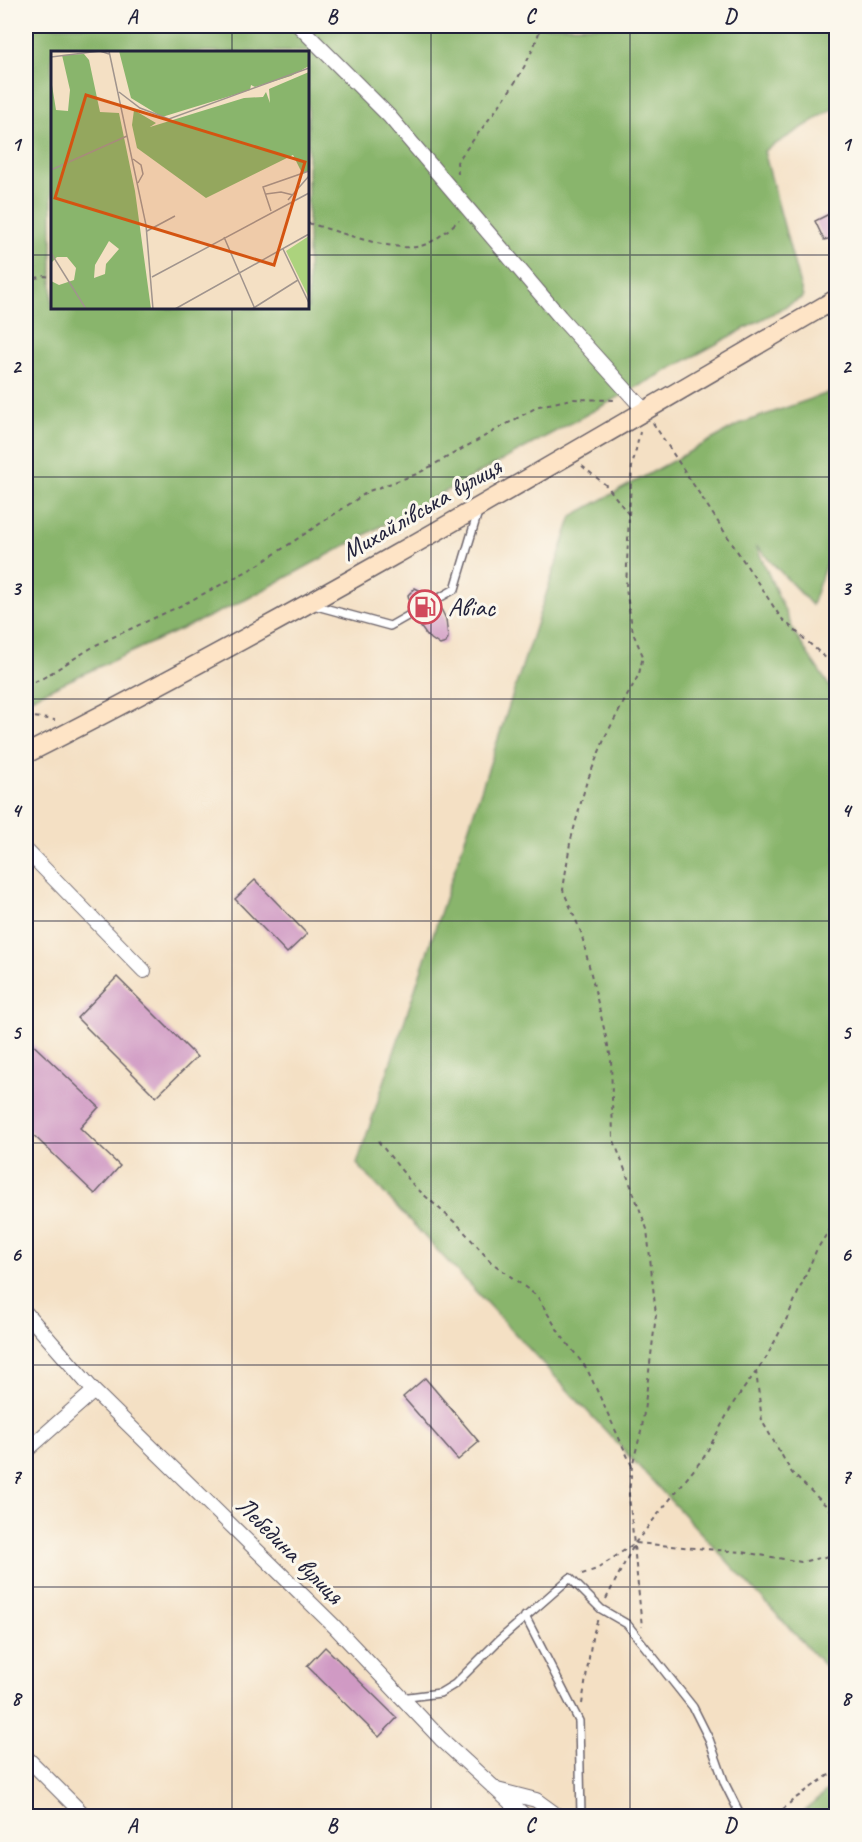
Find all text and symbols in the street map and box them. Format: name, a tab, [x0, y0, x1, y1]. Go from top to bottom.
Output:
text: A	[127, 4, 139, 29]
text: B	[327, 4, 339, 29]
text: C	[525, 4, 537, 29]
text: D	[724, 4, 738, 29]
inset map	[51, 51, 309, 309]
text: 1	[12, 132, 23, 157]
text: 1	[842, 132, 853, 157]
text: 2	[12, 354, 23, 379]
text: 2	[842, 354, 853, 379]
street label: Михайлівська вулиця	[335, 449, 508, 568]
text: 3	[12, 576, 23, 601]
text: 3	[842, 576, 853, 601]
fuel station icon: Авіас	[407, 589, 443, 625]
place label: Авіас	[448, 591, 497, 624]
text: 4	[12, 798, 24, 823]
text: 4	[842, 798, 854, 823]
text: 5	[12, 1020, 23, 1045]
text: 5	[842, 1020, 853, 1045]
text: 6	[11, 1242, 22, 1267]
text: 6	[841, 1242, 852, 1267]
text: 7	[12, 1464, 23, 1489]
text: 7	[842, 1464, 853, 1489]
street label: Лебедина вулиця	[229, 1489, 352, 1612]
text: 8	[12, 1686, 24, 1711]
text: 8	[842, 1686, 854, 1711]
text: A	[127, 1813, 139, 1838]
text: B	[327, 1813, 339, 1838]
text: C	[525, 1813, 537, 1838]
text: D	[724, 1813, 738, 1838]

